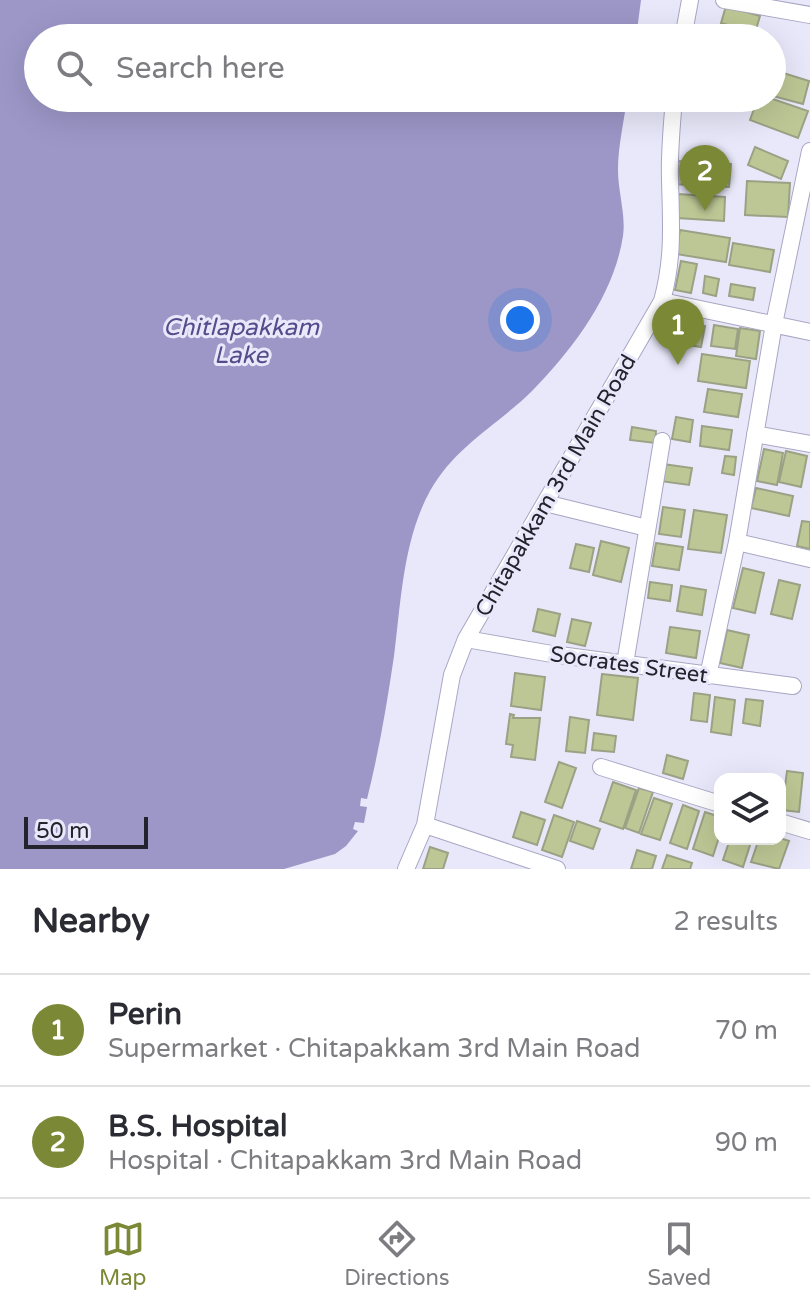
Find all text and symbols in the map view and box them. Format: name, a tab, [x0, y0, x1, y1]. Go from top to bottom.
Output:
search box	[24, 24, 786, 112]
icon: search	[52, 46, 96, 90]
text: Search here	[116, 50, 285, 87]
pin: 2	[679, 145, 731, 211]
pin: 1	[652, 299, 704, 365]
your location	[500, 300, 540, 340]
water label: Chitlapakkam Lake	[163, 313, 320, 370]
street label: Chitapakkam 3rd Main Road	[470, 350, 642, 621]
street label: Socrates Street	[548, 641, 709, 689]
map controls	[714, 773, 786, 845]
button: layers	[714, 773, 786, 845]
scale bar	[24, 813, 148, 849]
text: 50 m	[36, 818, 90, 844]
text: Nearby	[32, 901, 150, 942]
text: 2 results	[673, 906, 778, 937]
text: Perin	[108, 996, 182, 1033]
text: 1	[50, 1015, 66, 1046]
text: 70 m	[715, 1015, 778, 1046]
text: Supermarket · Chitapakkam 3rd Main Road	[108, 1033, 640, 1064]
text: B.S. Hospital	[108, 1108, 288, 1145]
text: 2	[50, 1127, 66, 1158]
text: 90 m	[715, 1127, 778, 1158]
text: Hospital · Chitapakkam 3rd Main Road	[108, 1145, 582, 1176]
tab: Map	[99, 1217, 146, 1291]
tab: Directions	[344, 1217, 450, 1291]
tab: Saved	[647, 1217, 711, 1291]

